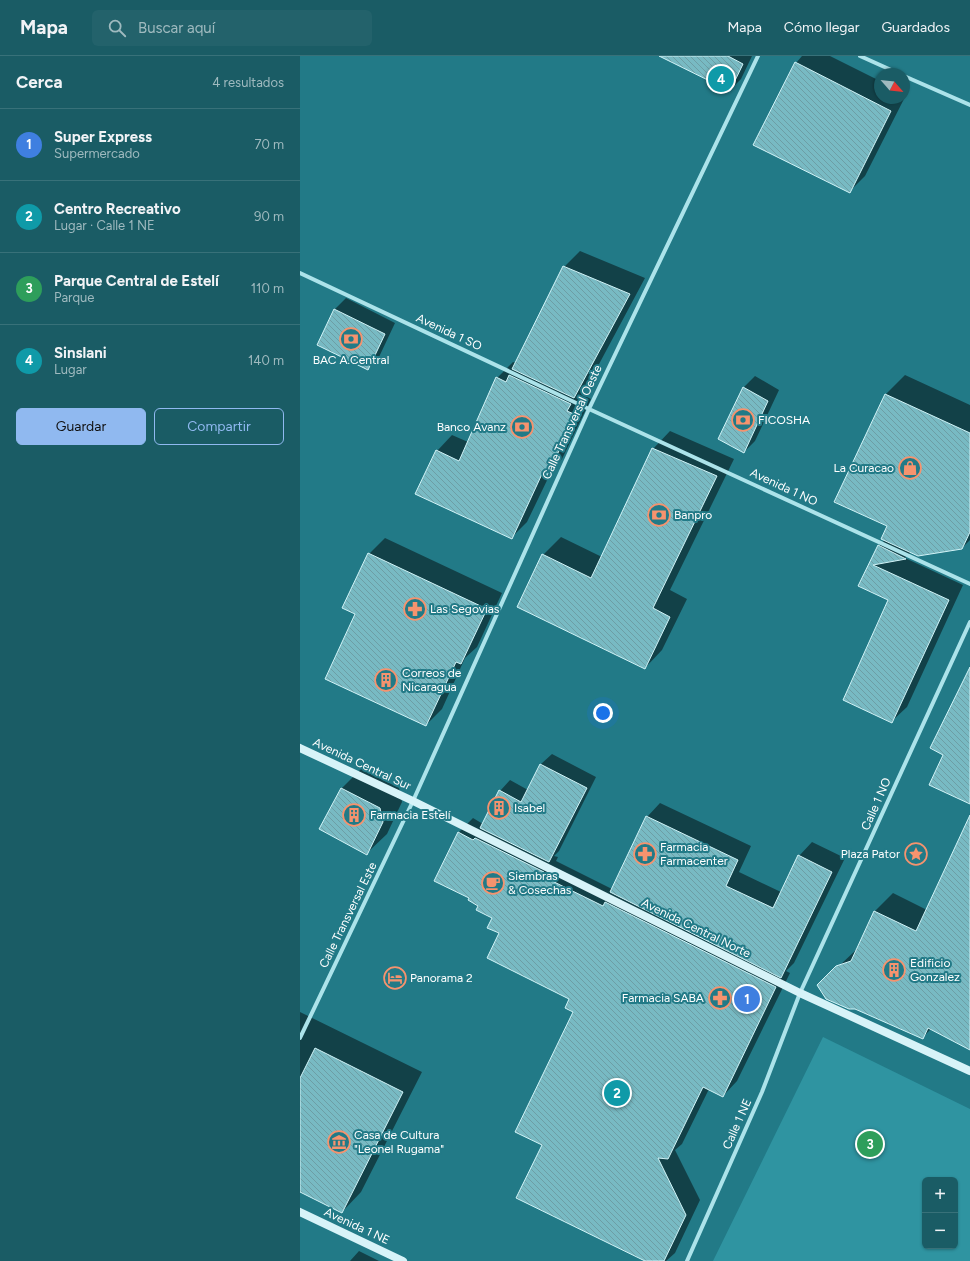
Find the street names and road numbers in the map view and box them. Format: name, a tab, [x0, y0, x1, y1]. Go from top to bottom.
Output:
street label: Avenida 1 SO	[414, 311, 484, 353]
street label: Calle Transversal Oeste	[539, 362, 605, 481]
street label: Avenida 1 NO	[748, 465, 820, 509]
street label: Avenida Central Sur	[311, 735, 413, 793]
street label: Calle 1 NO	[858, 776, 894, 832]
street label: Calle Transversal Este	[316, 859, 380, 970]
street label: Avenida Central Norte	[639, 895, 753, 961]
street label: Calle 1 NE	[720, 1097, 754, 1151]
street label: Avenida 1 NE	[322, 1205, 392, 1247]

